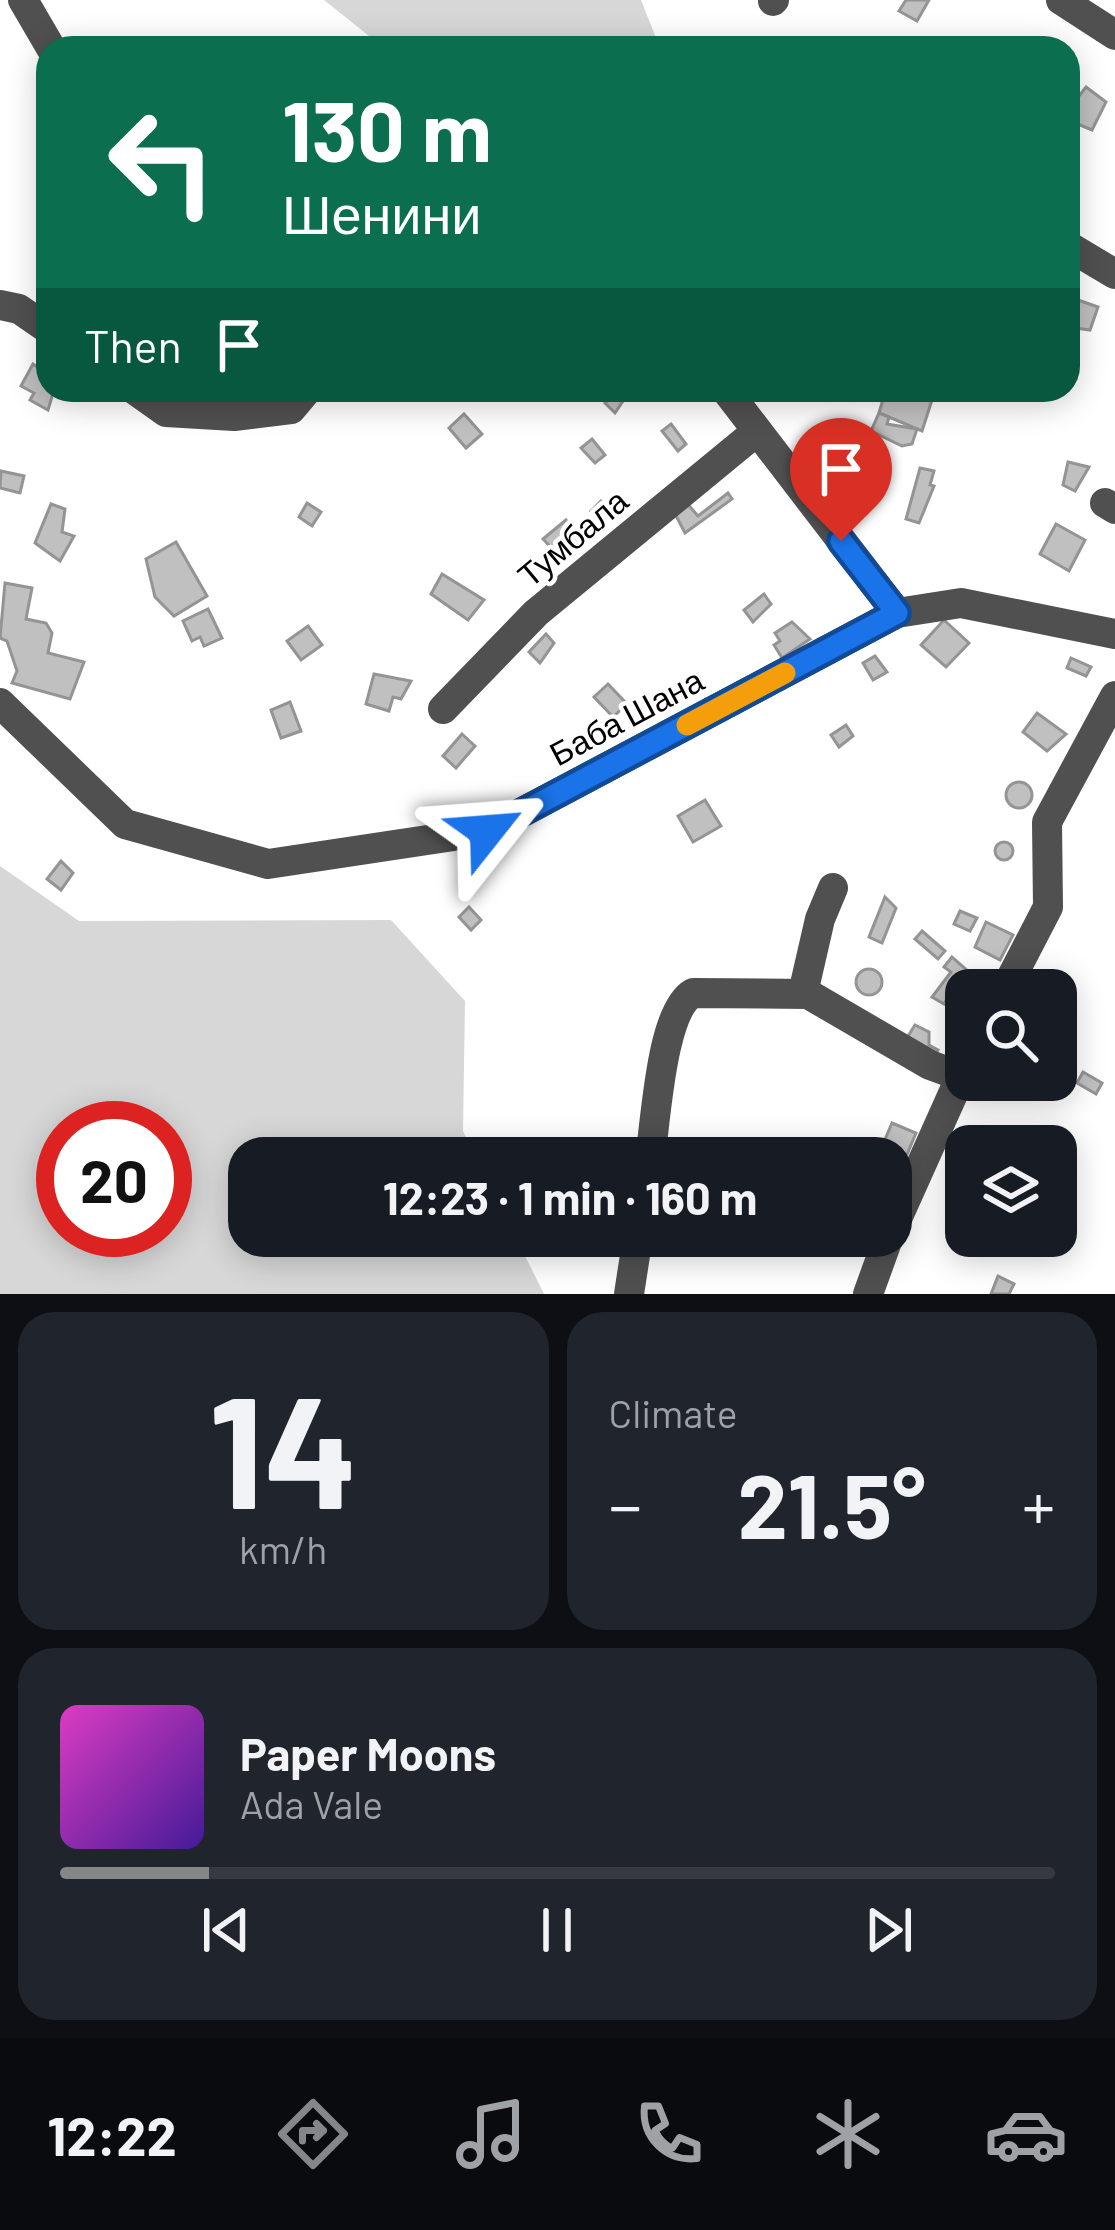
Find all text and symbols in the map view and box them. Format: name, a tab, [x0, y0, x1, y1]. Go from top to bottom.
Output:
text: 130 m	[282, 78, 492, 179]
icon: left	[84, 84, 240, 240]
text: Шенини	[282, 180, 482, 245]
icon: arrive	[206, 312, 272, 378]
text: Then	[84, 318, 182, 372]
pin	[790, 418, 892, 541]
icon: arrive	[808, 436, 874, 502]
street label: Тумбала	[509, 479, 635, 594]
street label: Баба Шана	[542, 659, 710, 773]
position arrow	[424, 768, 550, 894]
map controls	[945, 969, 1077, 1257]
button: search	[945, 969, 1077, 1101]
speed limit sign: 20	[36, 1101, 192, 1257]
button: layers	[945, 1125, 1077, 1257]
text: 12:23 · 1 min · 160 m	[383, 1170, 757, 1224]
text: 14	[208, 1353, 358, 1540]
text: Climate	[609, 1389, 738, 1436]
text: 21.5°	[738, 1449, 926, 1557]
text: −	[609, 1464, 642, 1543]
text: +	[1022, 1464, 1055, 1543]
text: km/h	[239, 1525, 327, 1572]
text: Paper Moons	[240, 1726, 496, 1780]
text: Ada Vale	[240, 1780, 383, 1827]
icon: previous	[193, 1897, 259, 1963]
icon: pause	[524, 1897, 590, 1963]
icon: next	[856, 1897, 922, 1963]
icon: directions	[271, 2092, 355, 2176]
icon: music	[449, 2092, 533, 2176]
icon: phone	[627, 2092, 711, 2176]
icon: climate	[806, 2092, 890, 2176]
icon: car	[984, 2092, 1068, 2176]
text: 12:22	[47, 2102, 177, 2167]

